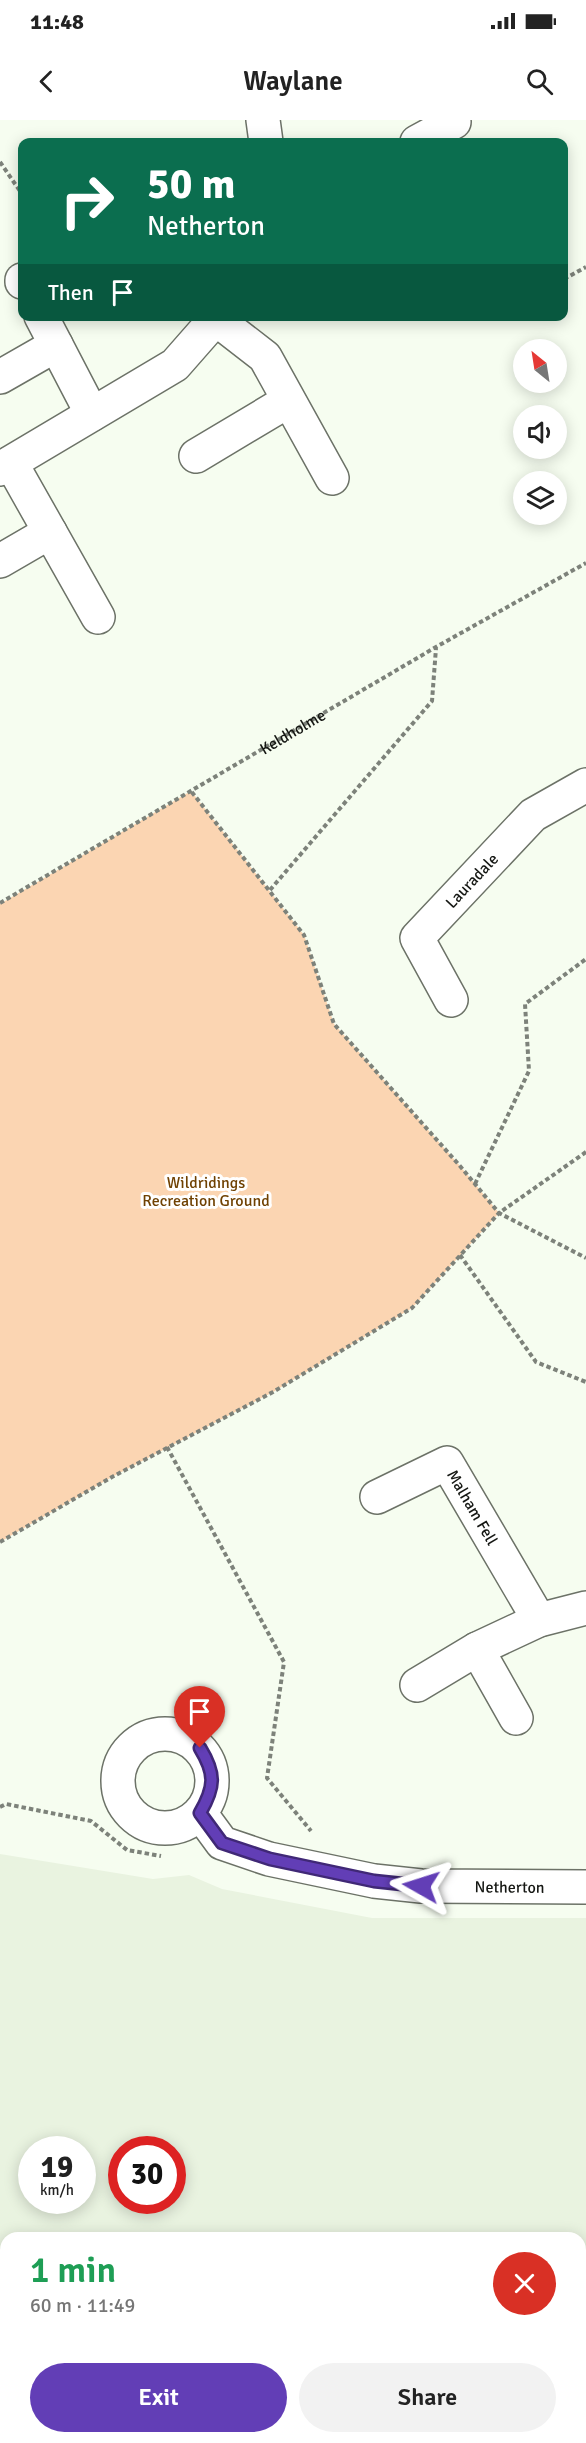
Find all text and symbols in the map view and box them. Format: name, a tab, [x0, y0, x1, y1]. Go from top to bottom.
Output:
text: 11:48	[30, 8, 84, 35]
icon: back	[30, 65, 63, 98]
text: Waylane	[243, 65, 343, 98]
icon: search	[523, 65, 556, 98]
text: 50 m	[147, 159, 236, 210]
icon: right	[48, 162, 126, 240]
text: Netherton	[147, 210, 265, 243]
icon: arrive	[106, 276, 139, 309]
text: Then	[48, 279, 94, 306]
north arrow	[513, 339, 567, 393]
map controls	[513, 339, 567, 525]
button: sound	[513, 405, 567, 459]
button: layers	[513, 471, 567, 525]
street label: Keldholme	[256, 705, 329, 759]
street label: Lauradale	[441, 849, 503, 913]
park label: Wildridings Recreation Ground	[142, 1173, 270, 1211]
street label: Malham Fell	[442, 1466, 502, 1549]
pin	[174, 1686, 225, 1748]
icon: arrive	[183, 1695, 216, 1728]
position arrow	[389, 1854, 453, 1918]
street label: Netherton	[475, 1877, 545, 1898]
speed limit sign: 30	[108, 2136, 186, 2214]
text: 19	[41, 2149, 73, 2186]
text: km/h	[40, 2181, 74, 2199]
text: 1 min	[30, 2248, 116, 2293]
button: close	[493, 2252, 556, 2315]
text: 60 m · 11:49	[30, 2293, 135, 2318]
button: Exit	[30, 2363, 287, 2432]
button: Share	[299, 2363, 556, 2432]

